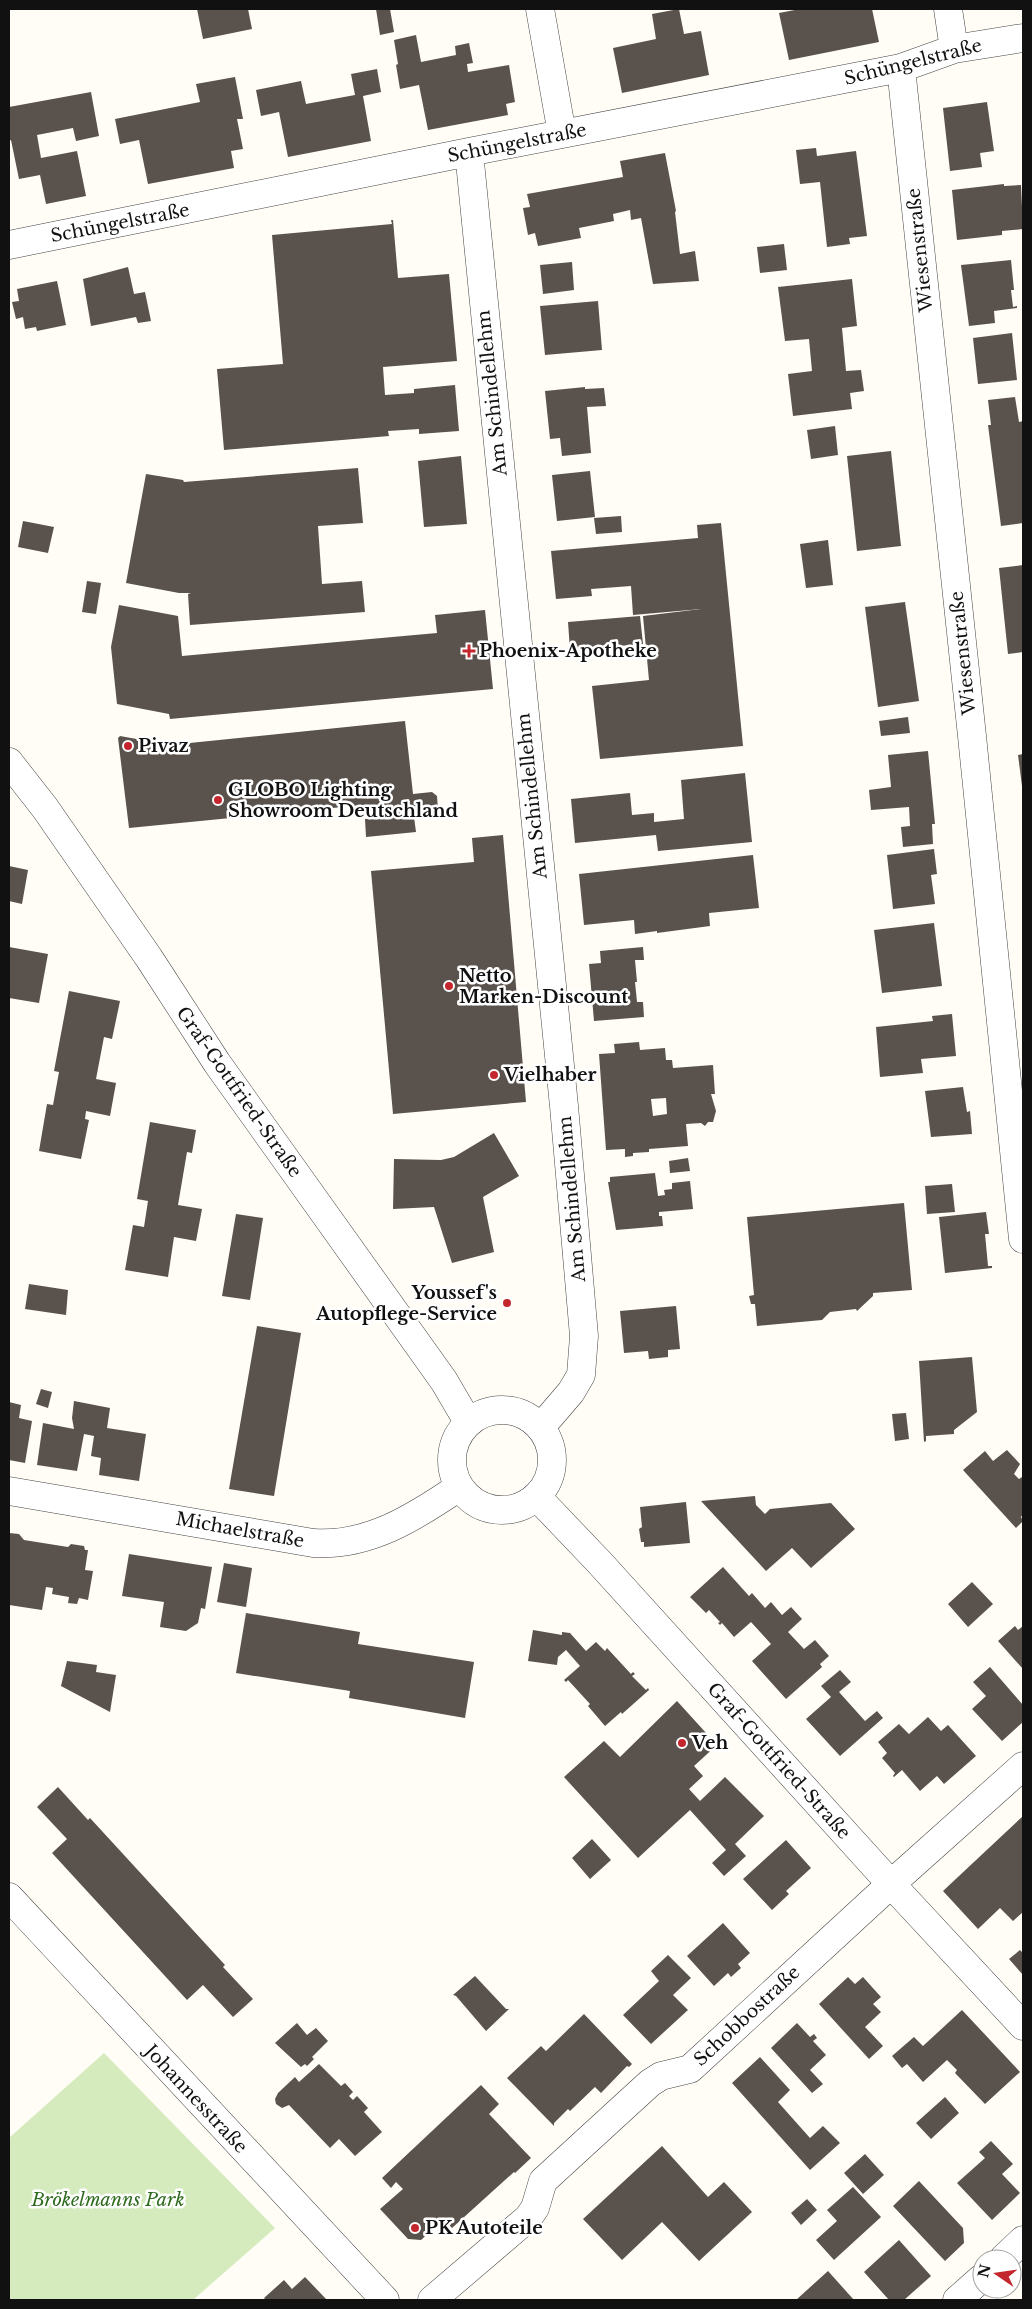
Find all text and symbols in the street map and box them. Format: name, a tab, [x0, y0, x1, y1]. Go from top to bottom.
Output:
street label: Schüngelstraße	[842, 34, 984, 90]
street label: Schüngelstraße	[446, 119, 588, 167]
street label: Wiesenstraße	[903, 187, 938, 314]
street label: Schüngelstraße	[49, 199, 191, 247]
street label: Am Schindellehm	[472, 309, 512, 478]
street label: Wiesenstraße	[946, 590, 981, 717]
place label: Phoenix-Apotheke	[479, 640, 657, 662]
marker: Phoenix-Apotheke	[463, 645, 475, 657]
street label: Am Schindellehm	[512, 712, 552, 881]
place label: Pivaz	[138, 735, 189, 757]
marker: Pivaz	[122, 740, 134, 752]
place label: GLOBO Lighting Showroom Deutschland	[228, 779, 459, 822]
marker: GLOBO Lighting Showroom Deutschland	[212, 794, 224, 806]
place label: Netto Marken-Discount	[459, 965, 628, 1008]
marker: Netto Marken-Discount	[443, 980, 455, 992]
street label: Graf-Gottfried-Straße	[172, 1003, 306, 1181]
place label: Vielhaber	[503, 1064, 596, 1086]
marker: Vielhaber	[488, 1069, 500, 1081]
street label: Am Schindellehm	[554, 1115, 590, 1284]
place label: Youssef's Autopflege-Service	[315, 1282, 497, 1325]
marker: Youssef's Autopflege-Service	[501, 1297, 513, 1309]
street label: Michaelstraße	[174, 1508, 306, 1552]
street label: Graf-Gottfried-Straße	[703, 1678, 855, 1844]
place label: Veh	[691, 1732, 728, 1754]
marker: Veh	[676, 1737, 688, 1749]
street label: Schobbostraße	[689, 1961, 805, 2071]
street label: Johannesstraße	[139, 2039, 252, 2158]
park label: Brökelmanns Park	[30, 2189, 185, 2211]
place label: PK Autoteile	[425, 2217, 543, 2239]
marker: PK Autoteile	[409, 2222, 421, 2234]
north arrow	[972, 2249, 1022, 2299]
text: N	[974, 2263, 995, 2280]

